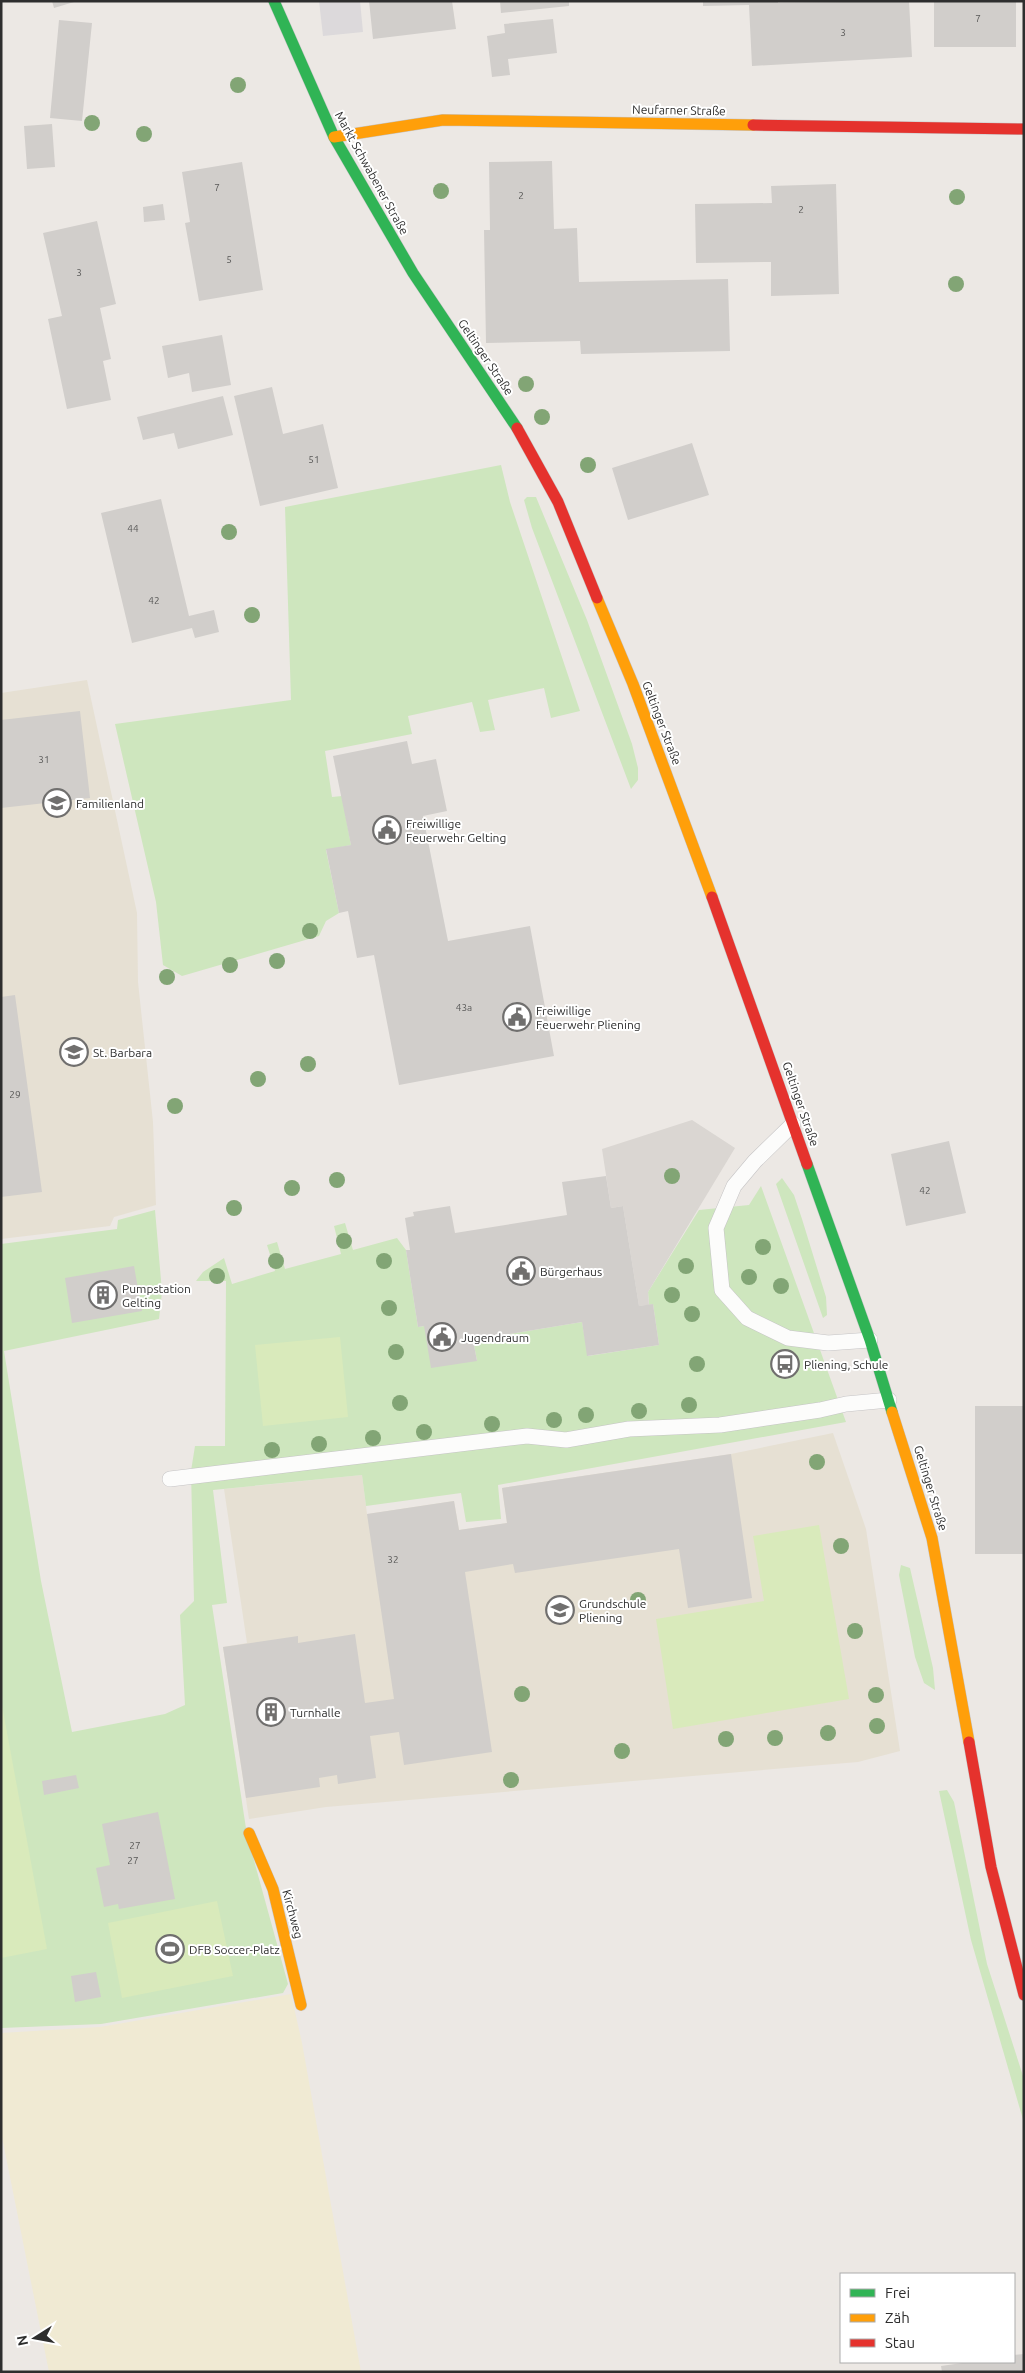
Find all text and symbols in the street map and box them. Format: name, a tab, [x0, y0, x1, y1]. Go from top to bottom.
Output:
house number: 7	[975, 13, 981, 24]
house number: 3	[840, 27, 846, 38]
street label: Neufarner Straße	[632, 103, 726, 117]
street label: Markt Schwabener Straße	[333, 109, 411, 237]
house number: 7	[214, 182, 220, 193]
house number: 2	[518, 190, 524, 201]
house number: 2	[798, 204, 804, 215]
house number: 5	[226, 254, 232, 265]
house number: 3	[76, 267, 82, 278]
street label: Geltinger Straße	[456, 317, 516, 397]
house number: 51	[308, 454, 320, 465]
house number: 44	[127, 523, 139, 534]
house number: 42	[148, 595, 160, 606]
street label: Geltinger Straße	[640, 679, 684, 767]
house number: 31	[38, 754, 50, 765]
school or university icon: Familienland	[42, 788, 72, 818]
place label: Familienland	[76, 797, 144, 810]
public building icon: Freiwillige Feuerwehr Gelting	[372, 815, 402, 845]
place label: Freiwillige Feuerwehr Gelting	[406, 817, 506, 844]
house number: 43a	[456, 1002, 472, 1013]
public building icon: Freiwillige Feuerwehr Pliening	[502, 1002, 532, 1032]
place label: Freiwillige Feuerwehr Pliening	[536, 1004, 641, 1031]
school or university icon: St. Barbara	[59, 1037, 89, 1067]
place label: St. Barbara	[93, 1046, 152, 1059]
street label: Geltinger Straße	[780, 1060, 822, 1148]
house number: 29	[9, 1089, 21, 1100]
house number: 42	[919, 1185, 931, 1196]
public building icon: Bürgerhaus	[506, 1256, 536, 1286]
place label: Bürgerhaus	[540, 1265, 602, 1278]
building icon: Pumpstation Gelting	[88, 1280, 118, 1310]
place label: Pumpstation Gelting	[122, 1282, 191, 1309]
public building icon: Jugendraum	[427, 1322, 457, 1352]
place label: Jugendraum	[461, 1331, 529, 1344]
bus stop icon: Pliening, Schule	[770, 1349, 800, 1379]
place label: Pliening, Schule	[804, 1358, 888, 1371]
street label: Geltinger Straße	[912, 1444, 950, 1532]
house number: 32	[387, 1554, 399, 1565]
school or university icon: Grundschule Pliening	[545, 1595, 575, 1625]
place label: Grundschule Pliening	[579, 1597, 647, 1624]
building icon: Turnhalle	[256, 1697, 286, 1727]
place label: Turnhalle	[290, 1706, 341, 1719]
house number: 27	[129, 1840, 141, 1851]
house number: 27	[127, 1855, 139, 1866]
street label: Kirchweg	[280, 1888, 306, 1940]
sports icon: DFB Soccer-Platz	[155, 1934, 185, 1964]
place label: DFB Soccer-Platz	[189, 1943, 280, 1956]
legend	[840, 2273, 1015, 2363]
text: Frei	[885, 2284, 910, 2301]
text: Zäh	[885, 2309, 910, 2326]
north arrow	[10, 2313, 60, 2363]
text: N	[13, 2334, 31, 2347]
text: Stau	[885, 2334, 915, 2351]

